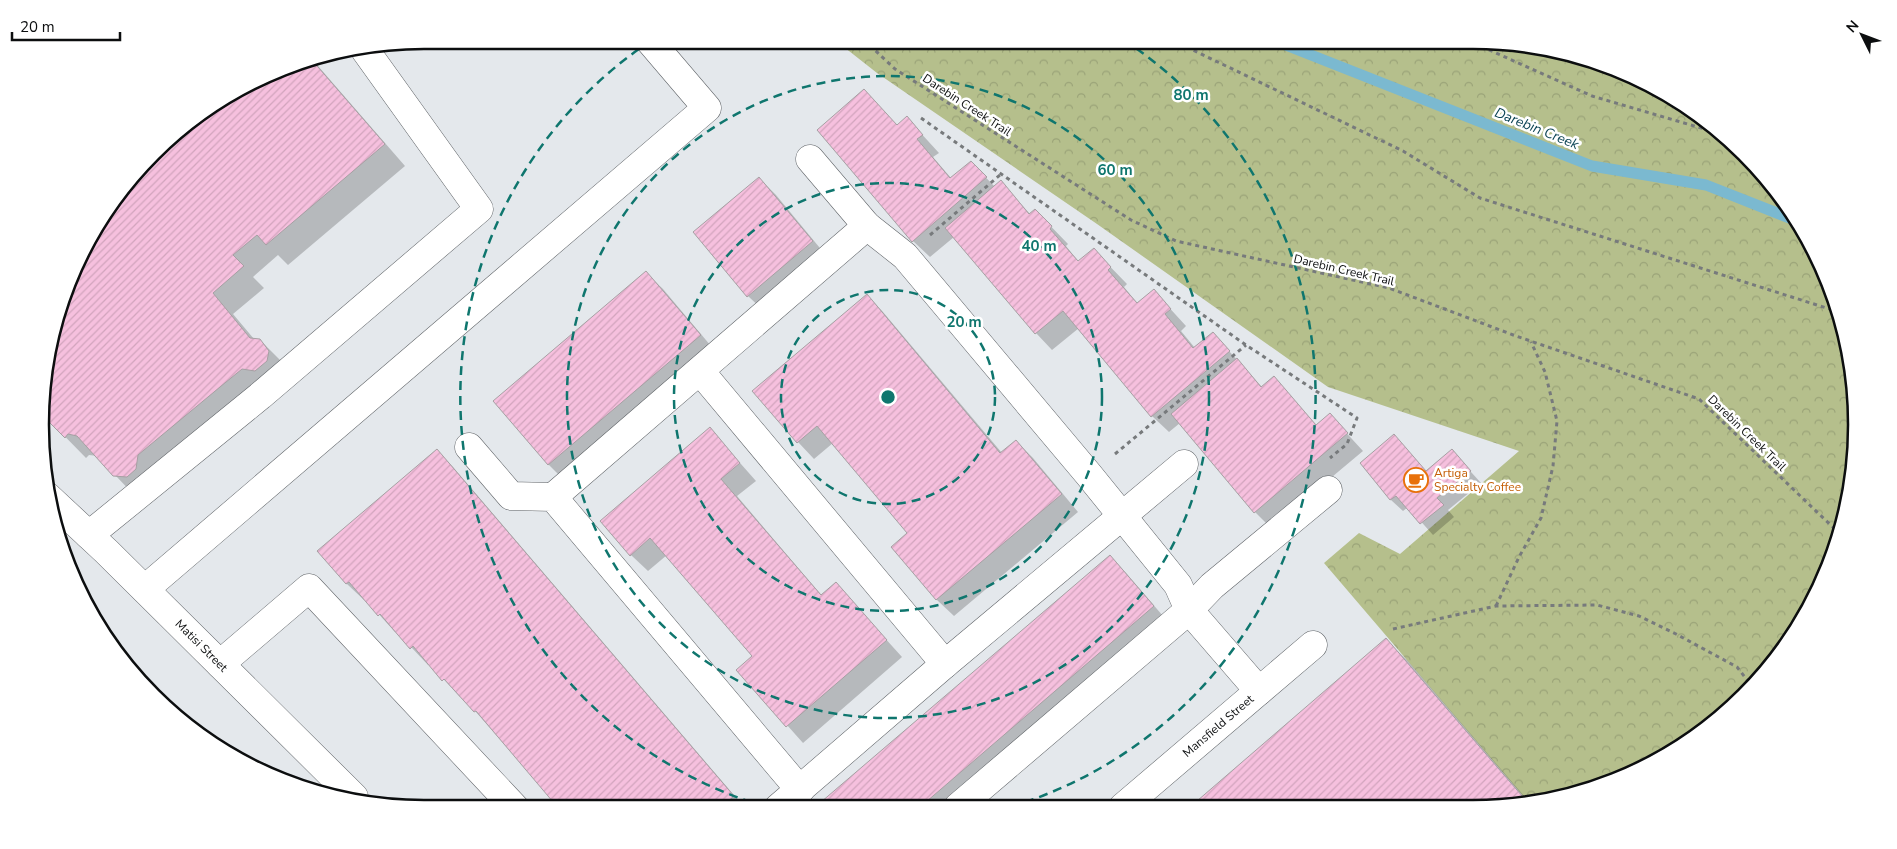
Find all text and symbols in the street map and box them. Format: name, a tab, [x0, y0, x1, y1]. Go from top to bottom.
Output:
scale bar	[12, 10, 120, 42]
north arrow	[1837, 10, 1887, 60]
text: N	[1842, 16, 1863, 37]
text: 20 m	[20, 17, 55, 37]
street label: Darebin Creek Trail	[919, 70, 1015, 140]
text: 80 m	[1173, 85, 1209, 105]
water label: Darebin Creek	[1492, 103, 1583, 154]
text: 60 m	[1097, 160, 1133, 180]
text: 40 m	[1021, 236, 1057, 256]
street label: Darebin Creek Trail	[1292, 251, 1396, 289]
text: 20 m	[946, 312, 982, 332]
centre of rings	[879, 388, 897, 406]
street label: Darebin Creek Trail	[1704, 391, 1790, 475]
place label: Artiga Specialty Coffee	[1434, 465, 1521, 495]
cafe icon: Artiga Specialty Coffee	[1403, 467, 1429, 493]
street label: Matisi Street	[172, 616, 232, 676]
street label: Mansfield Street	[1179, 691, 1258, 761]

